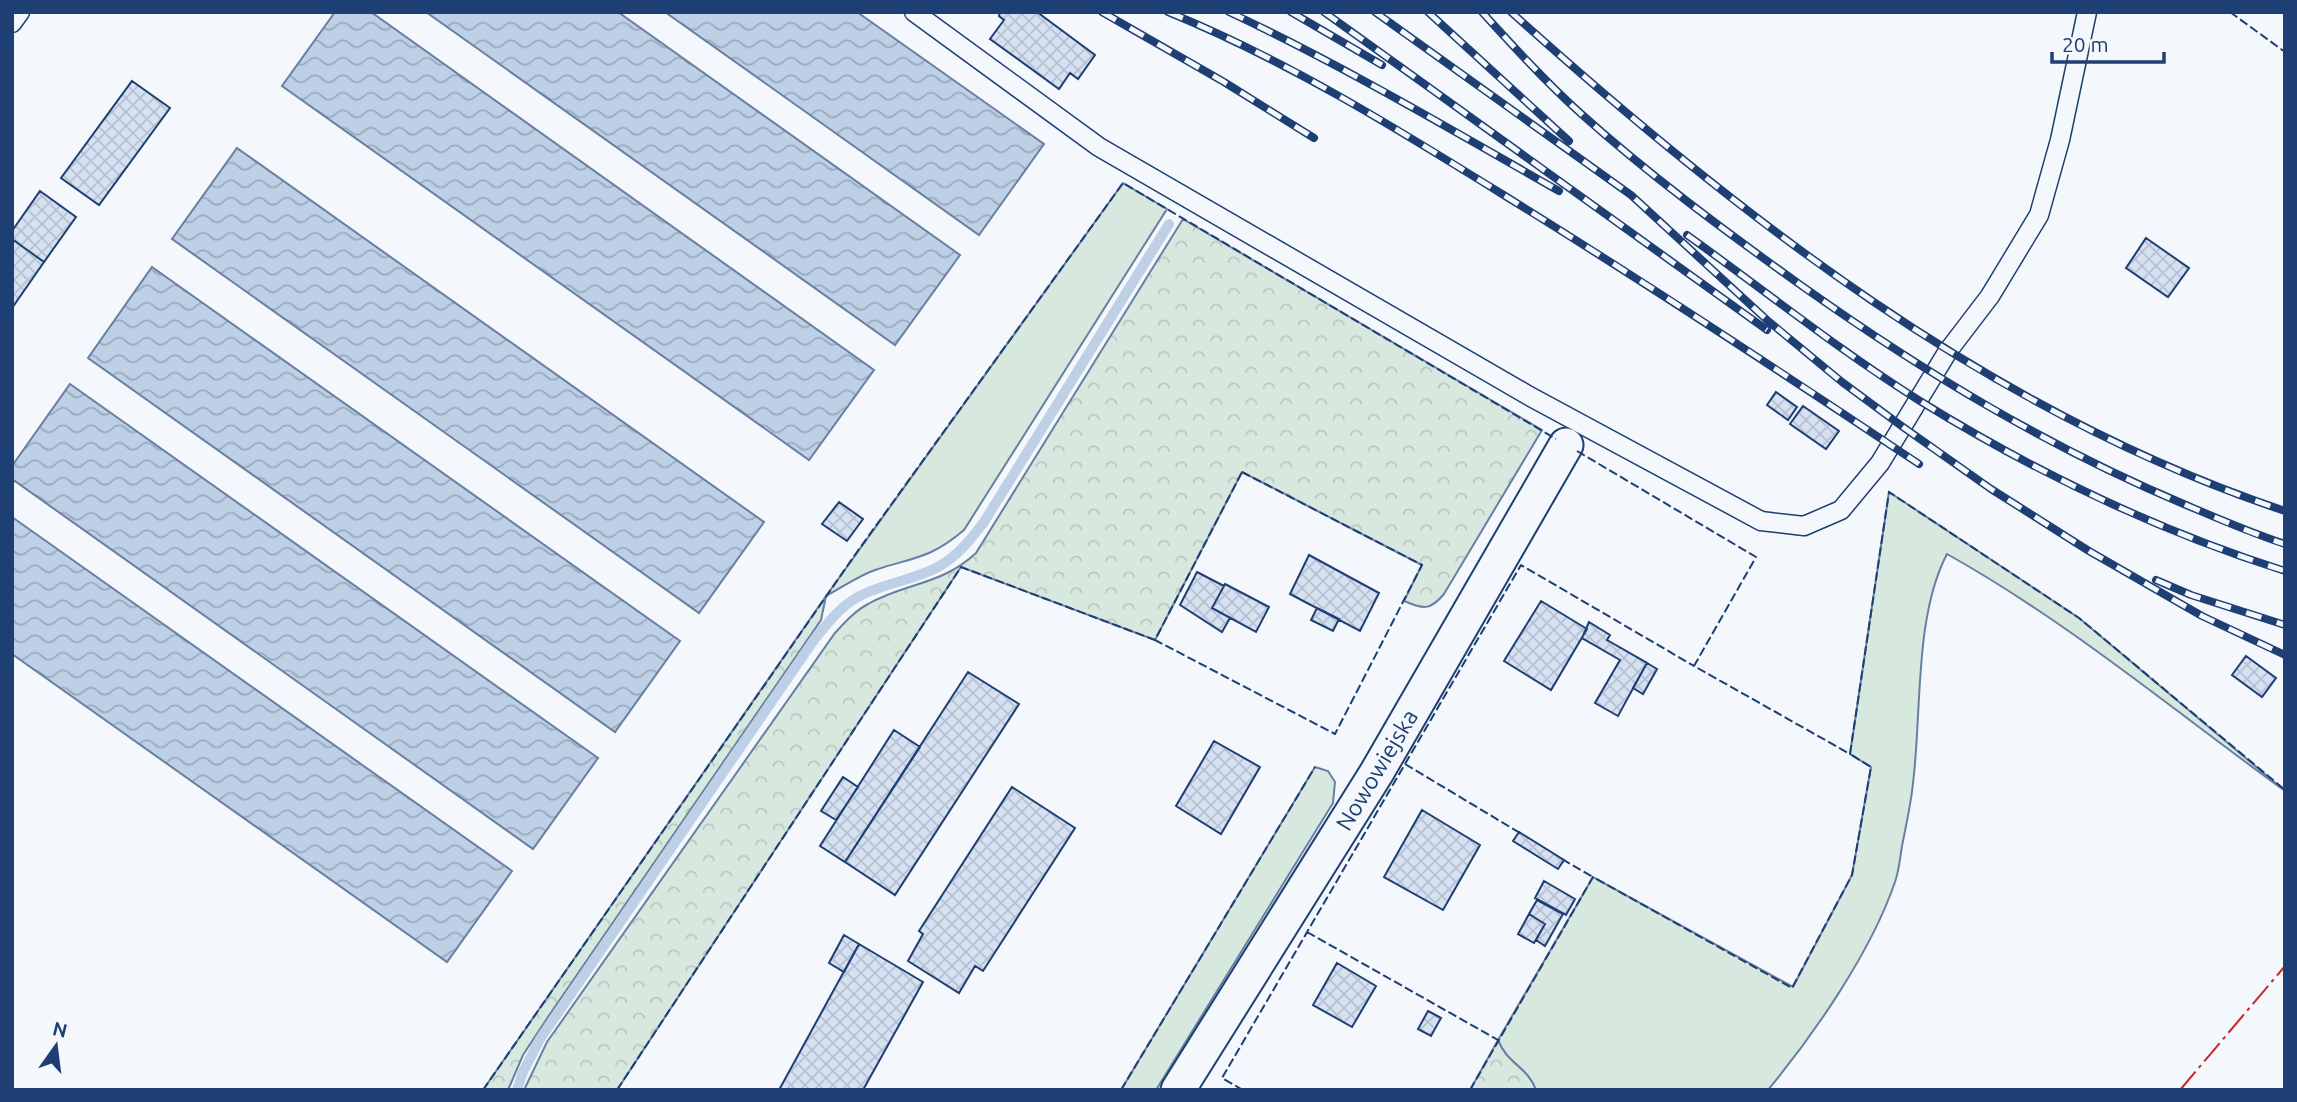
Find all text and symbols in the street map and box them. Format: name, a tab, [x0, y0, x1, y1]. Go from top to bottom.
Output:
scale bar	[2052, 21, 2164, 65]
text: 20 m	[2062, 32, 2109, 56]
street label: Nowowiejska	[1331, 705, 1422, 835]
north arrow	[21, 1011, 91, 1081]
text: N	[51, 1017, 70, 1042]

